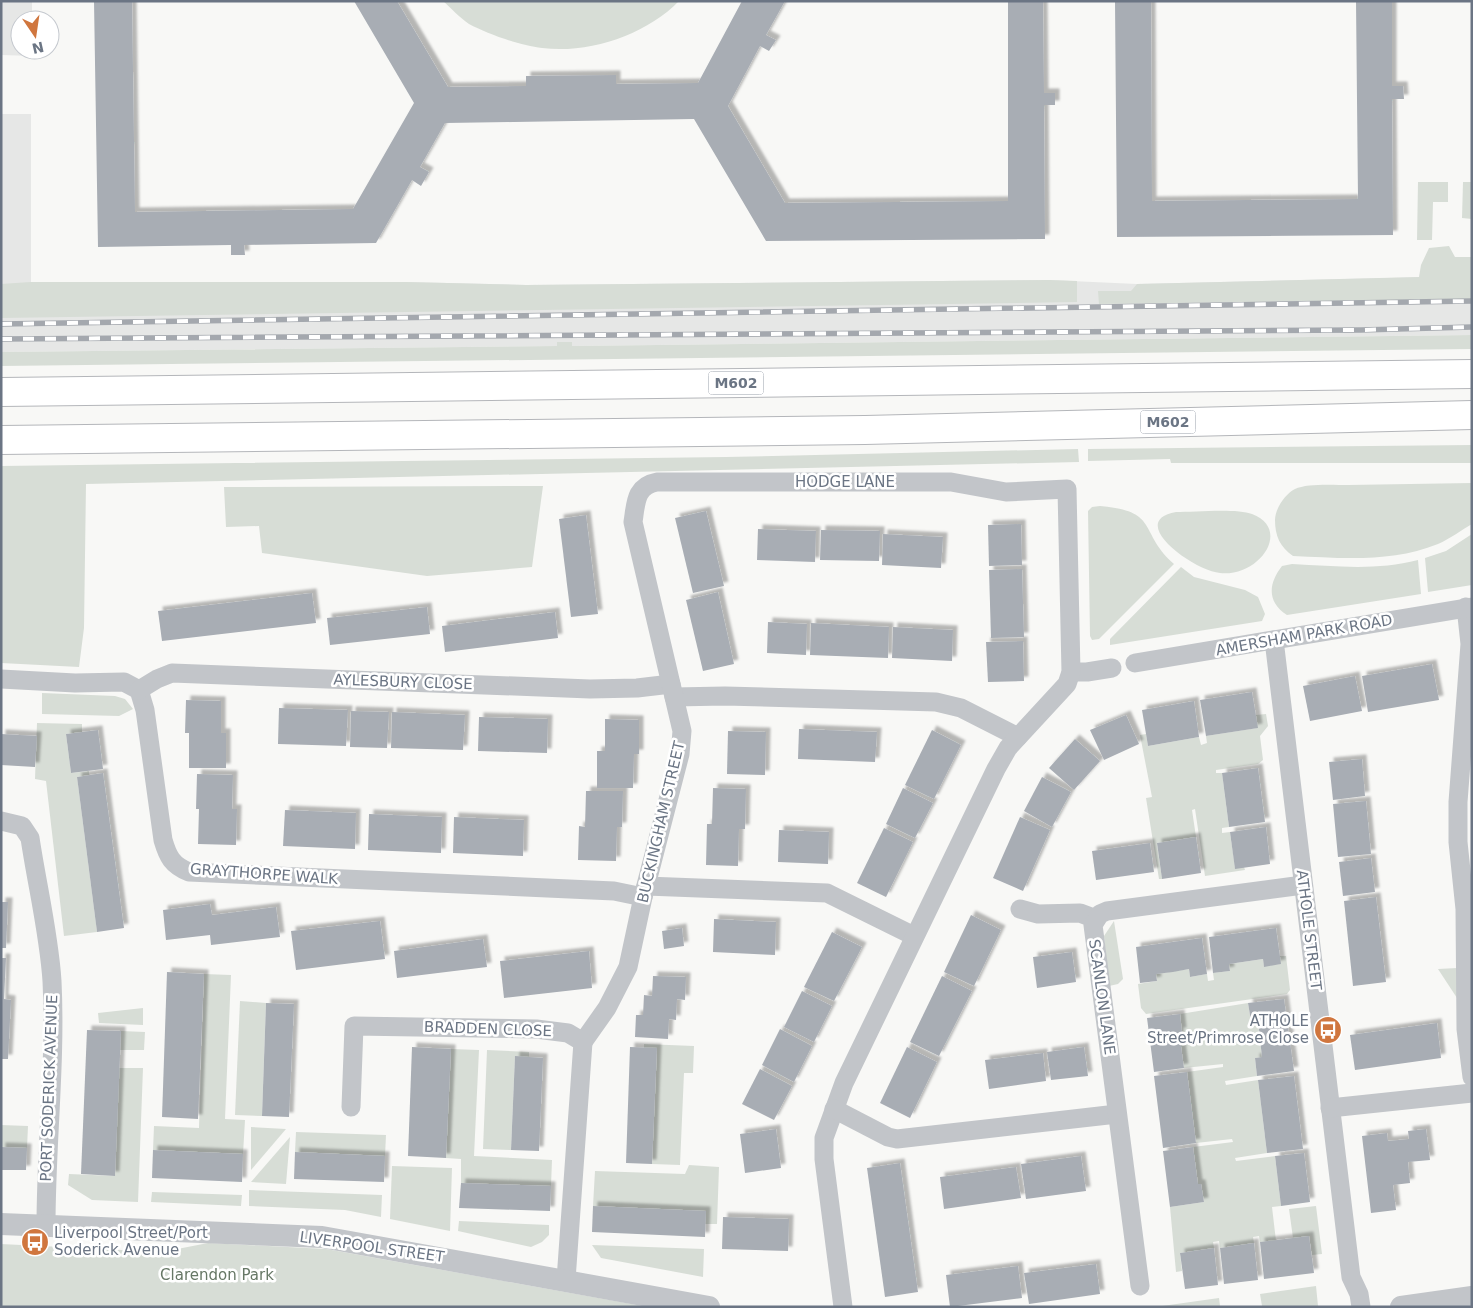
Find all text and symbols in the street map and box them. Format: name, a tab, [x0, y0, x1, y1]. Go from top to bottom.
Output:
north arrow	[10, 10, 60, 60]
text: N	[30, 39, 45, 57]
road number: M602	[708, 372, 764, 394]
road number: M602	[1140, 411, 1196, 434]
street label: HODGE LANE	[795, 473, 895, 491]
street label: AMERSHAM PARK ROAD	[1214, 611, 1394, 659]
street label: AYLESBURY CLOSE	[333, 671, 473, 693]
street label: BUCKINGHAM STREET	[634, 739, 689, 905]
street label: GRAYTHORPE WALK	[189, 860, 340, 888]
street label: ATHOLE STREET	[1293, 869, 1325, 992]
street label: SCANLON LANE	[1085, 938, 1119, 1056]
street label: PORT SODERICK AVENUE	[37, 994, 61, 1182]
place label: ATHOLE Street/Primrose Close	[1147, 1012, 1309, 1047]
bus stop icon: ATHOLE Street/Primrose Close	[1313, 1015, 1343, 1045]
street label: BRADDEN CLOSE	[424, 1018, 552, 1040]
place label: Liverpool Street/Port Soderick Avenue	[54, 1224, 208, 1259]
bus stop icon: Liverpool Street/Port Soderick Avenue	[20, 1227, 50, 1257]
street label: LIVERPOOL STREET	[298, 1228, 446, 1266]
park label: Clarendon Park	[160, 1266, 274, 1284]

